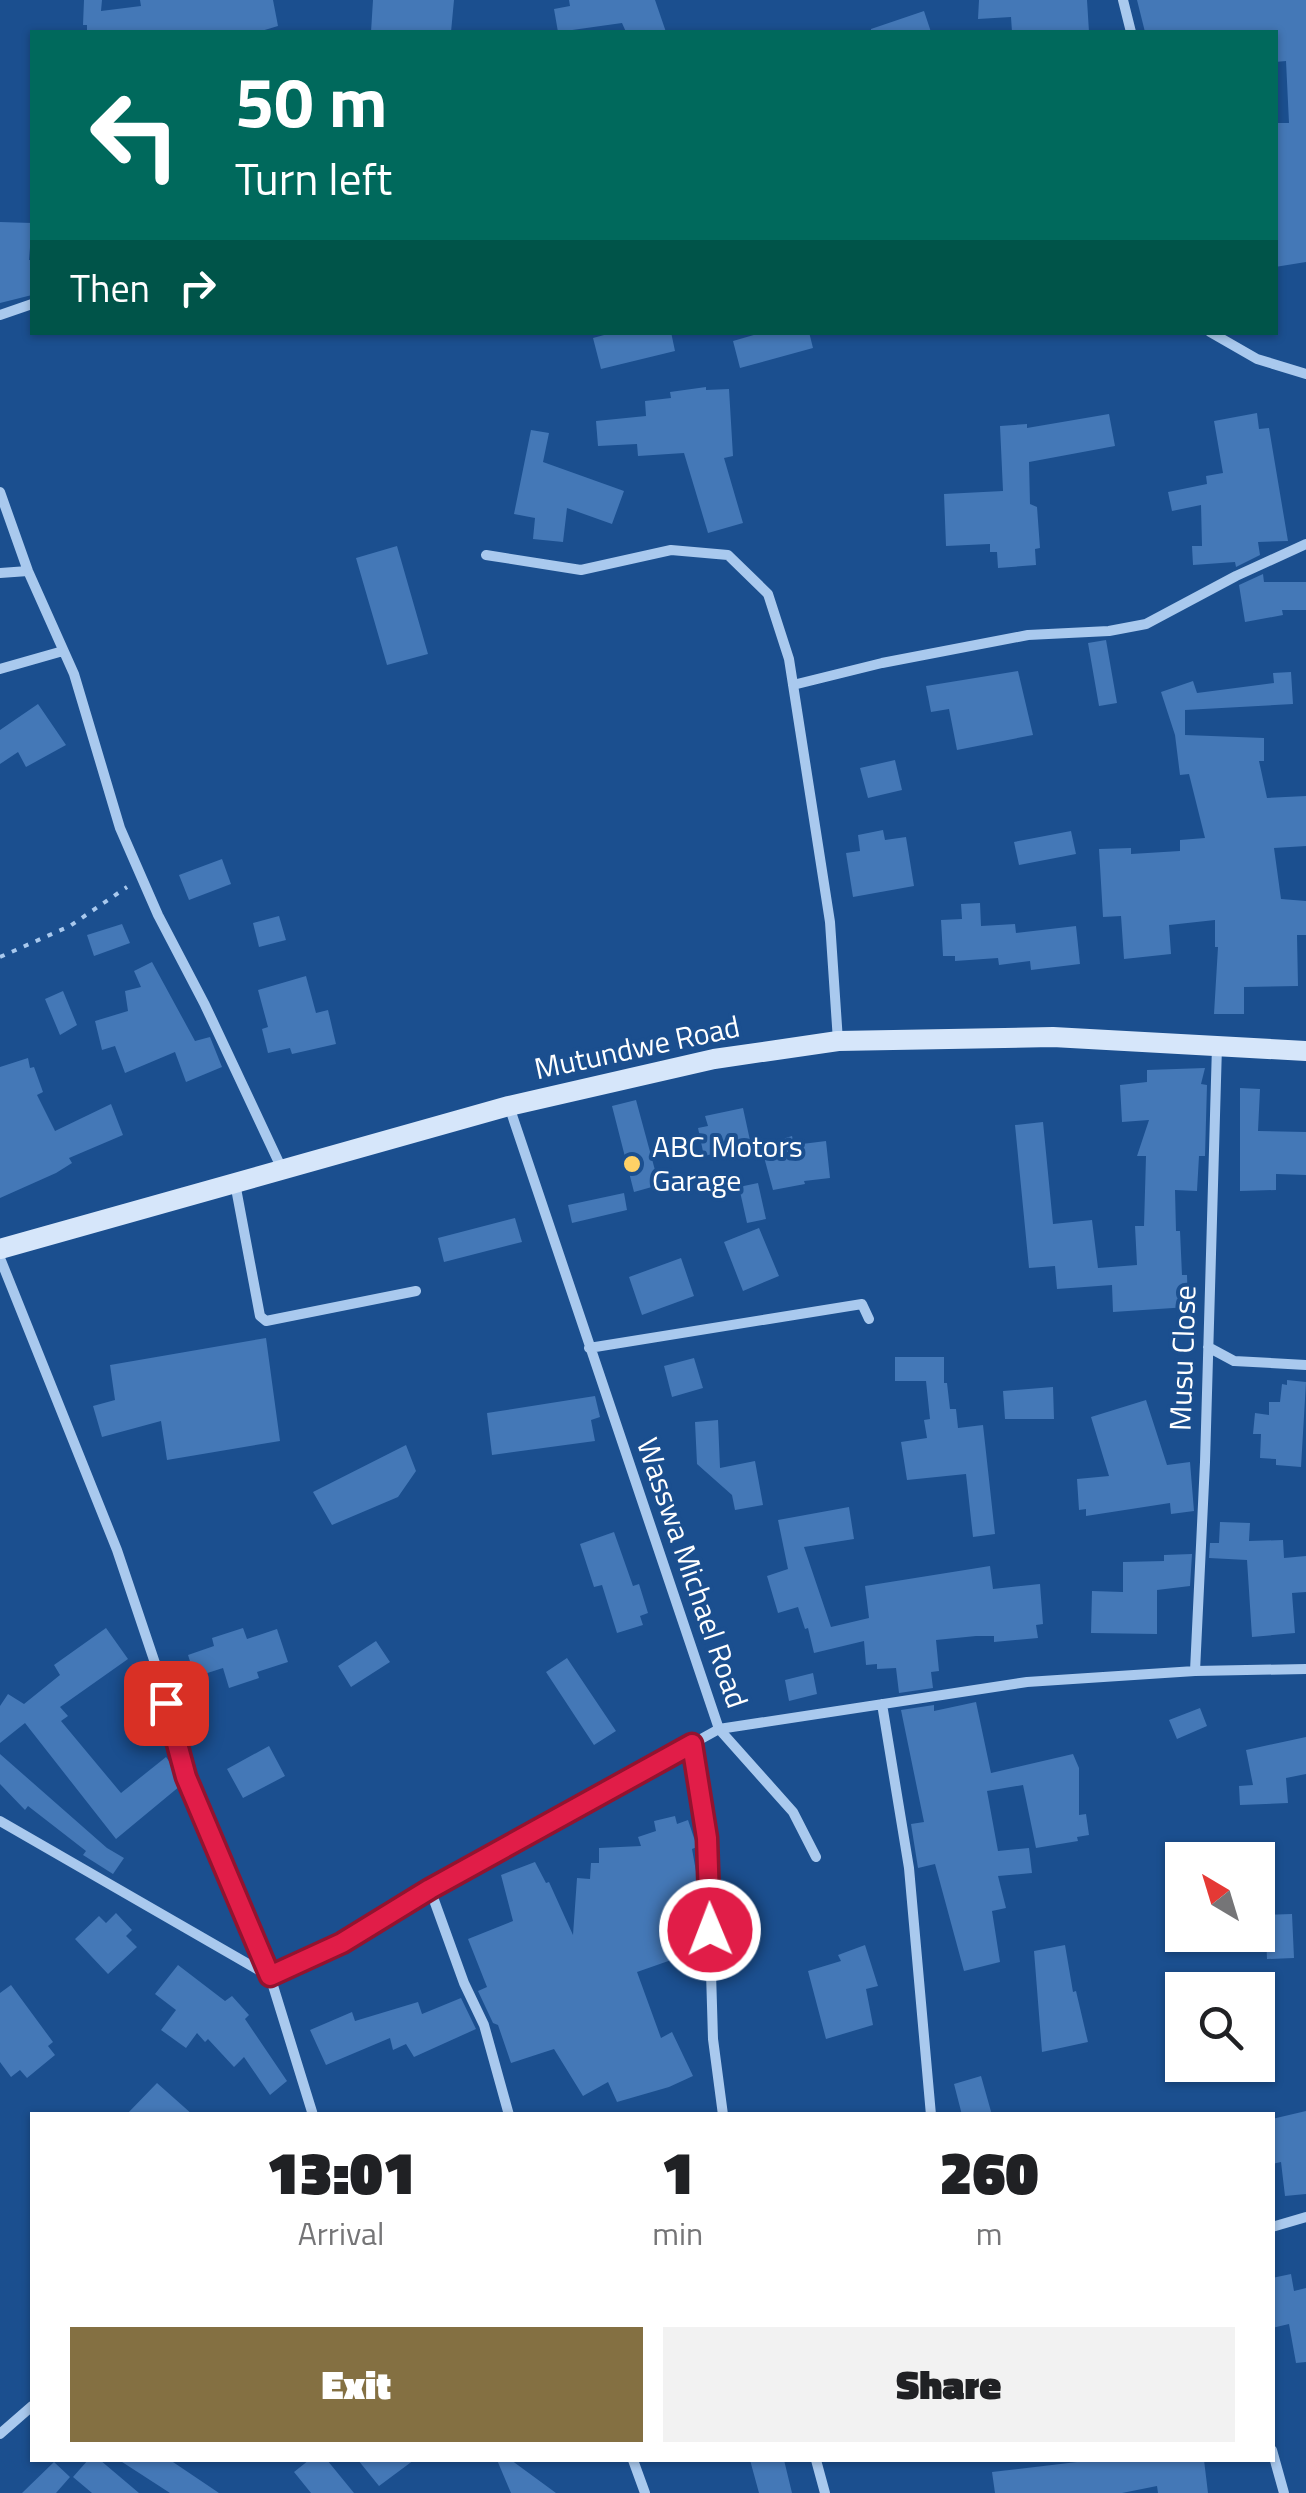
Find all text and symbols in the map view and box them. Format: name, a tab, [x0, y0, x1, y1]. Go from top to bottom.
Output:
text: 50 m	[235, 48, 388, 154]
icon: left	[70, 70, 200, 200]
text: Turn left	[235, 144, 392, 212]
text: Then	[70, 259, 150, 317]
icon: right	[170, 260, 225, 315]
street label: Mutundwe Road	[530, 1003, 744, 1091]
place label: ABC Motors Garage	[652, 1123, 803, 1203]
marker: ABC Motors Garage	[621, 1153, 643, 1175]
street label: Musu Close	[1156, 1284, 1208, 1432]
street label: Wasswa Michael Road	[625, 1431, 761, 1714]
pin	[124, 1661, 209, 1746]
icon: arrive	[139, 1676, 194, 1731]
north arrow	[1165, 1842, 1275, 1952]
map controls	[1165, 1842, 1275, 2082]
position arrow	[658, 1878, 762, 1982]
button: search	[1165, 1972, 1275, 2082]
text: 13:01	[266, 2126, 416, 2217]
text: 1	[661, 2126, 694, 2217]
text: 260	[940, 2126, 1039, 2217]
text: Arrival	[298, 2209, 384, 2257]
text: min	[652, 2209, 703, 2257]
text: m	[976, 2209, 1002, 2257]
button: Exit	[70, 2327, 643, 2442]
button: Share	[663, 2327, 1235, 2442]

